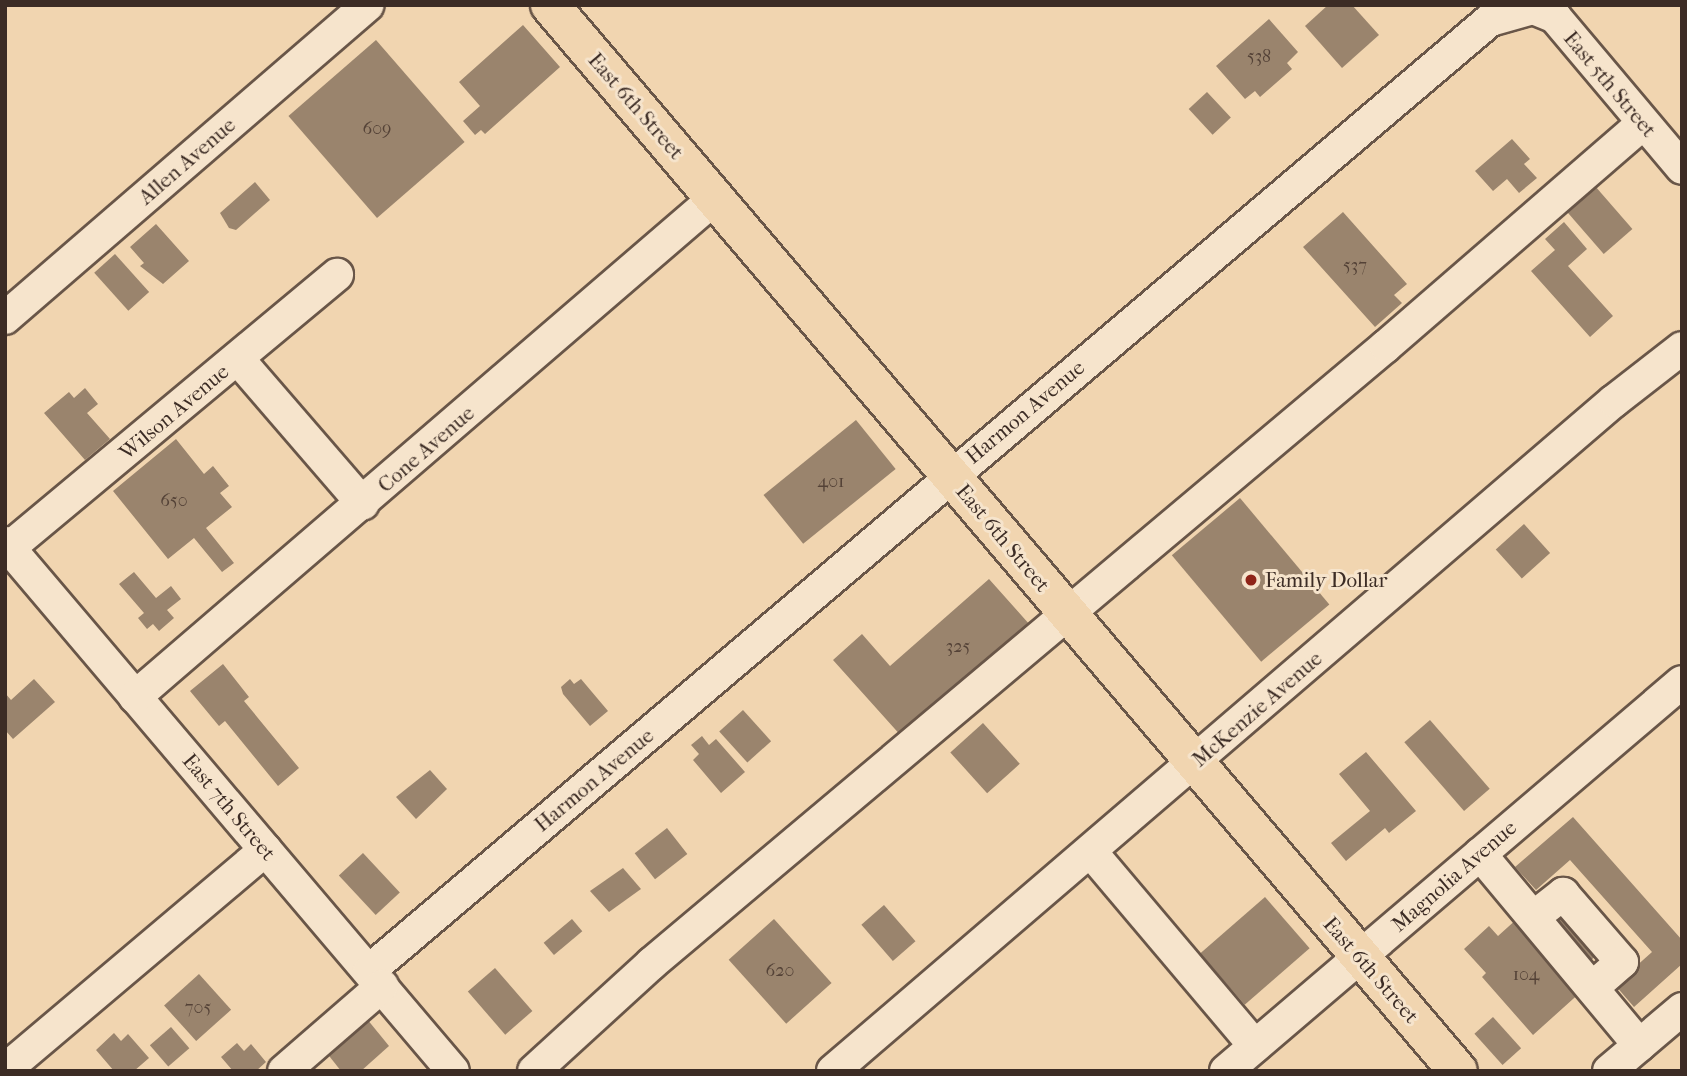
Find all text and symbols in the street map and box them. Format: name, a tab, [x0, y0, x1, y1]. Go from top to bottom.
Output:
street label: East 5th Street	[1558, 26, 1662, 142]
house number: 538	[1247, 46, 1271, 68]
street label: East 6th Street	[583, 48, 689, 164]
street label: Allen Avenue	[133, 112, 241, 210]
house number: 609	[362, 118, 392, 140]
house number: 537	[1343, 255, 1367, 277]
street label: Harmon Avenue	[960, 355, 1090, 469]
street label: Wilson Avenue	[114, 359, 234, 465]
street label: Cone Avenue	[373, 400, 479, 498]
house number: 401	[818, 471, 844, 493]
street label: East 6th Street	[951, 479, 1055, 597]
house number: 650	[160, 490, 188, 512]
place label: Family Dollar	[1265, 567, 1387, 593]
marker: Family Dollar	[1243, 572, 1259, 588]
house number: 325	[946, 636, 970, 658]
street label: McKenzie Avenue	[1187, 646, 1327, 772]
street label: Harmon Avenue	[529, 723, 659, 837]
street label: East 7th Street	[177, 748, 281, 866]
street label: Magnolia Avenue	[1387, 815, 1521, 937]
street label: East 6th Street	[1318, 912, 1424, 1028]
house number: 620	[766, 960, 794, 982]
house number: 104	[1513, 964, 1539, 986]
house number: 705	[185, 997, 211, 1019]

